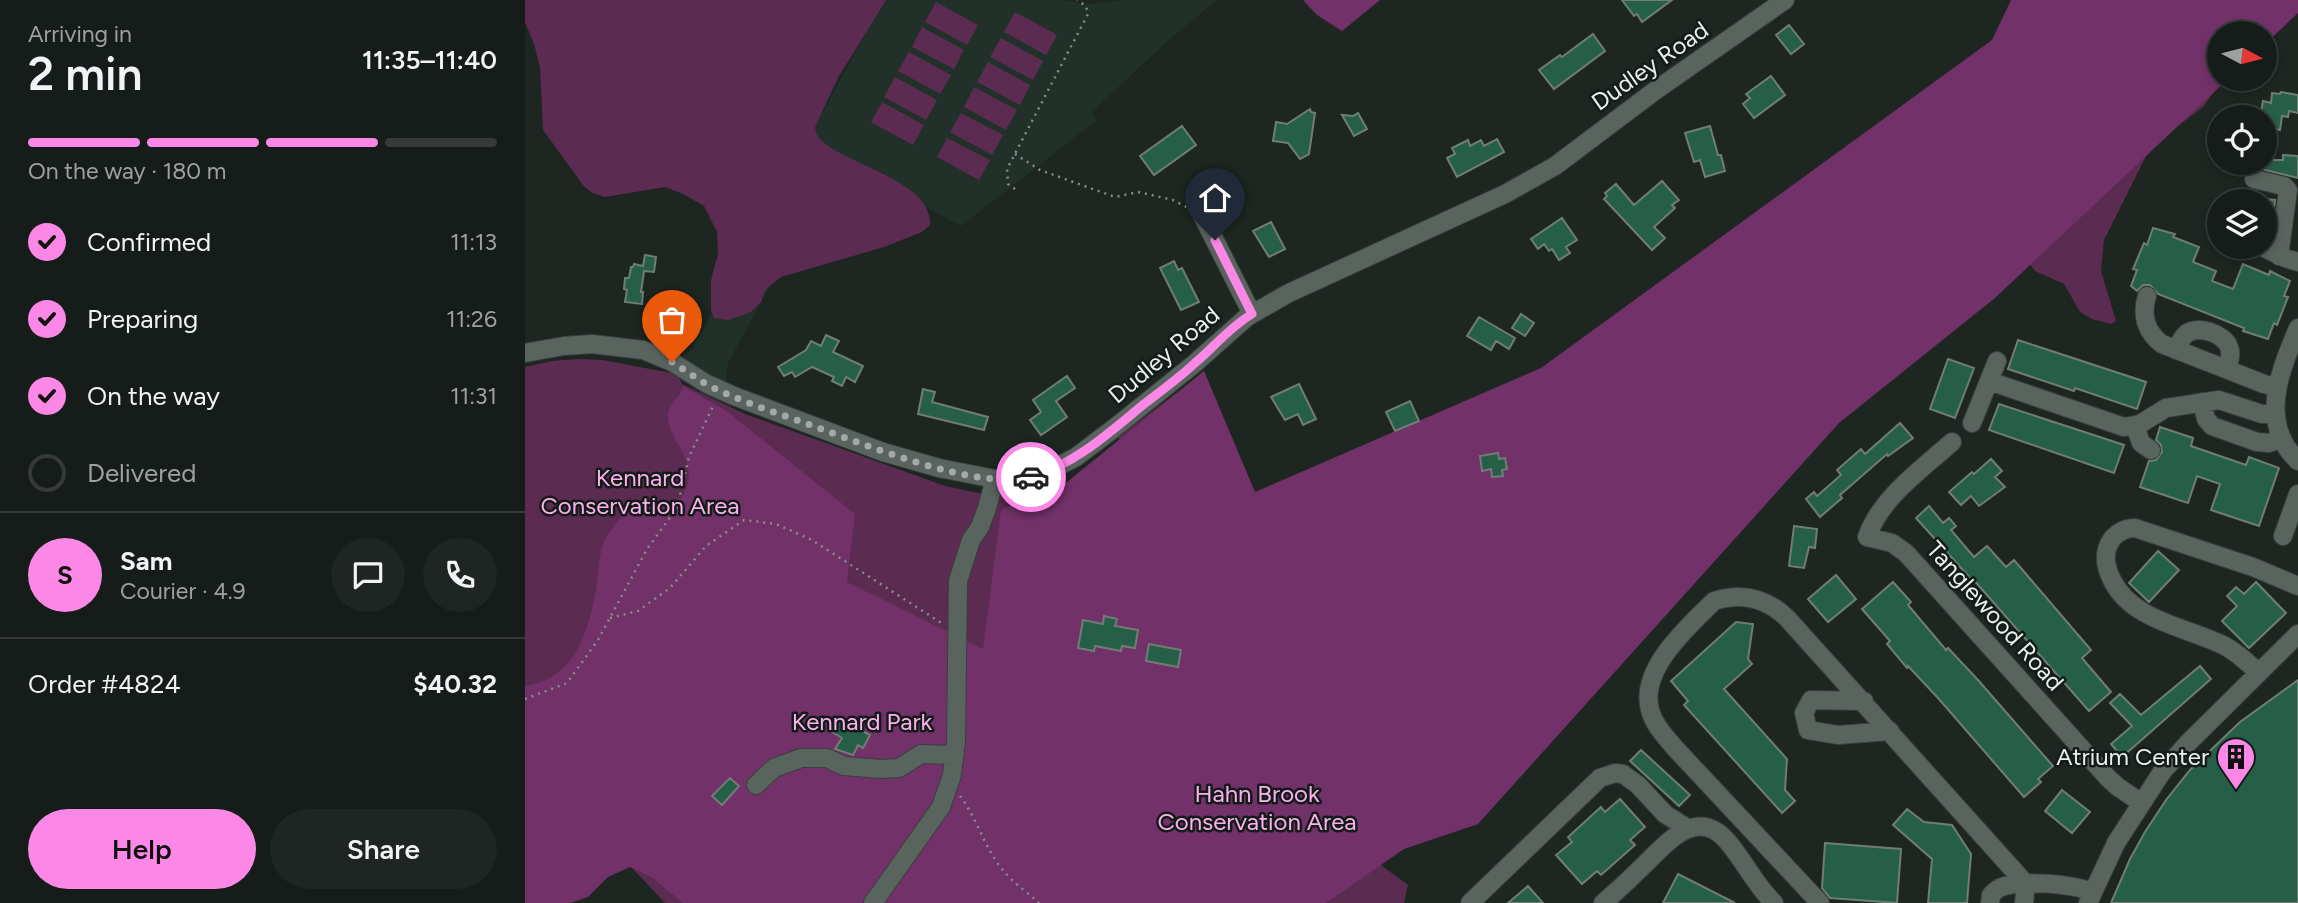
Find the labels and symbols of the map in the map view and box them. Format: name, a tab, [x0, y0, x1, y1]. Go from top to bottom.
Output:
street label: Dudley Road	[1586, 15, 1714, 116]
north arrow	[2207, 21, 2277, 91]
pin	[1185, 168, 1245, 240]
pin	[642, 290, 702, 362]
street label: Dudley Road	[1102, 300, 1225, 409]
courier	[996, 442, 1066, 512]
park label: Kennard Conservation Area	[540, 463, 740, 520]
street label: Tanglewood Road	[1921, 535, 2070, 696]
park label: Kennard Park	[792, 707, 933, 736]
building icon: Atrium Center	[2215, 736, 2257, 791]
place label: Atrium Center	[2056, 742, 2209, 771]
park label: Hahn Brook Conservation Area	[1157, 779, 1357, 836]

